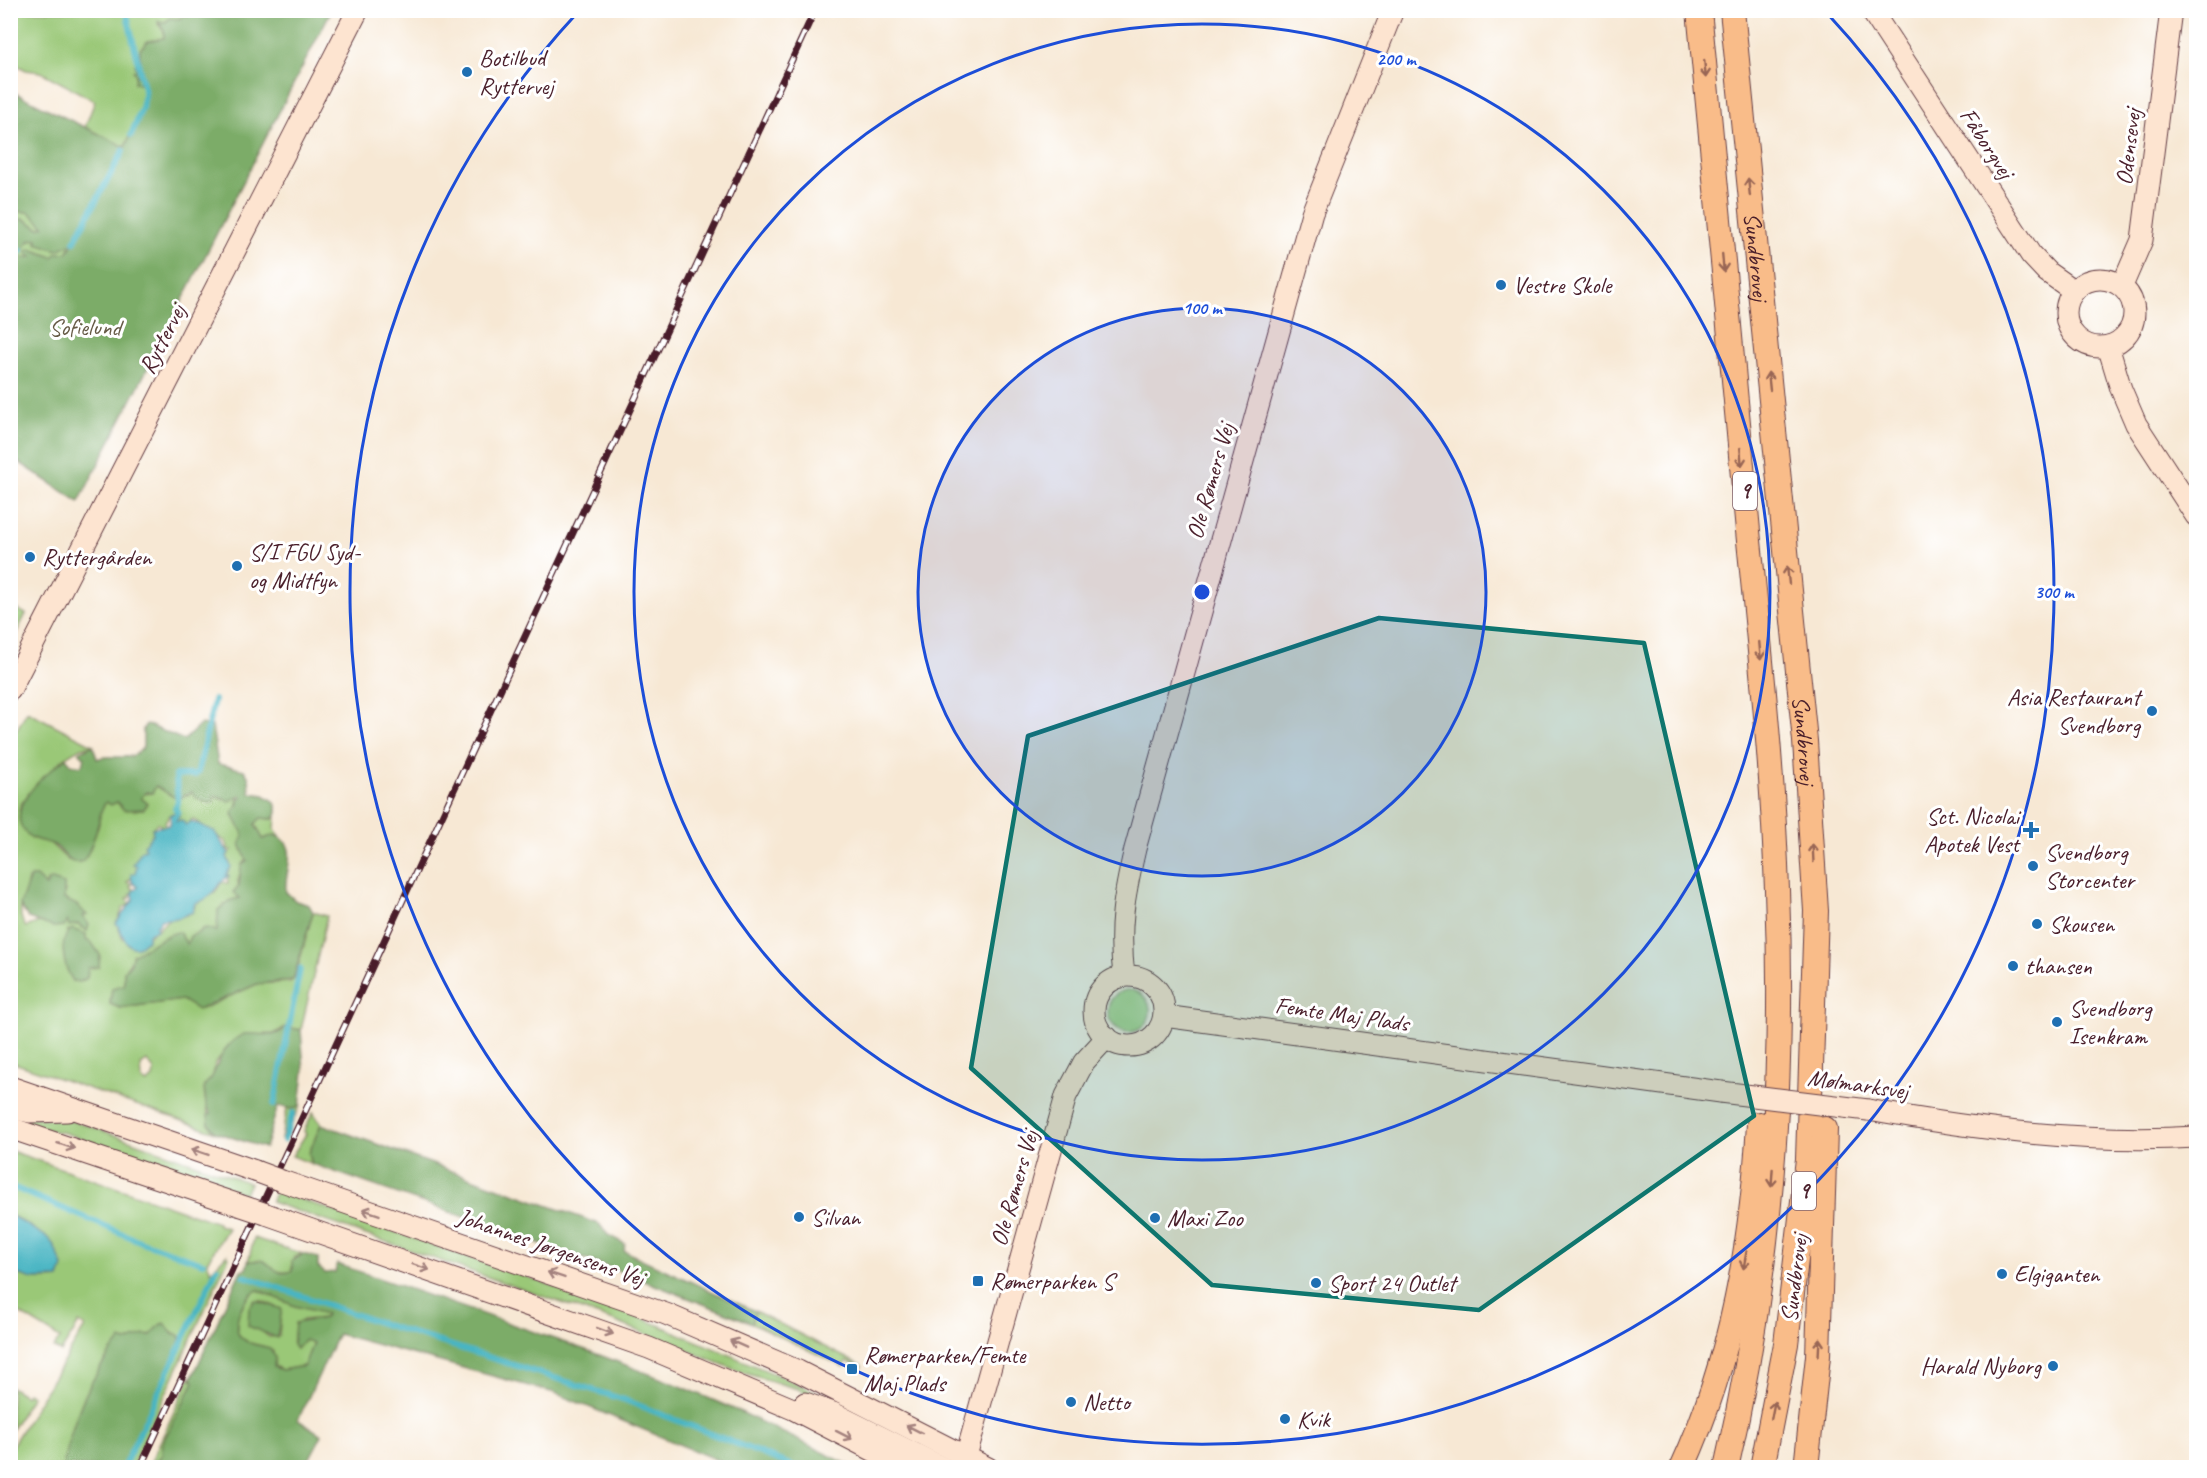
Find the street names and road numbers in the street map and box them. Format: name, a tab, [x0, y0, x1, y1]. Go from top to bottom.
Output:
street label: Fåborgvej	[1953, 102, 2023, 187]
street label: Odensevej	[2108, 104, 2148, 187]
street label: Sundbrovej	[1737, 211, 1776, 305]
street label: Ryttervej	[132, 296, 194, 379]
street label: Ole Rømers Vej	[1179, 417, 1242, 542]
road number: 9	[1733, 472, 1757, 510]
street label: Sundbrovej	[1786, 695, 1823, 789]
street label: Femte Maj Plads	[1273, 990, 1413, 1038]
street label: Mølmarksvej	[1806, 1062, 1913, 1106]
street label: Ole Rømers Vej	[983, 1124, 1046, 1249]
road number: 9	[1792, 1172, 1816, 1210]
street label: Johannes Jørgensens Vej	[453, 1201, 651, 1294]
street label: Sundbrovej	[1774, 1229, 1815, 1324]

